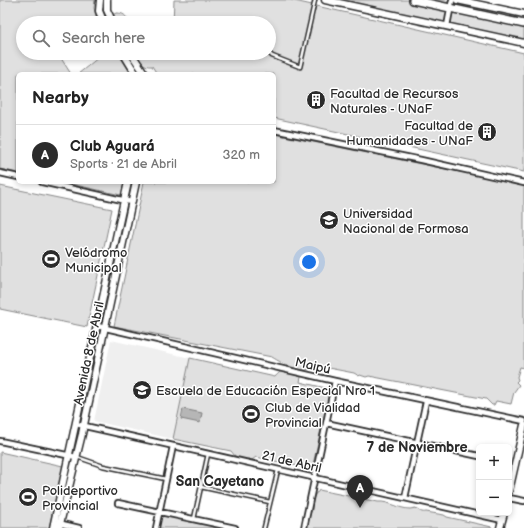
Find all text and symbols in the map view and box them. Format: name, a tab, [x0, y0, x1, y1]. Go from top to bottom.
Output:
search box	[16, 16, 276, 60]
icon: search	[30, 27, 52, 49]
text: Search here	[62, 29, 145, 48]
place label: Facultad de Recursos Naturales - UNaF	[330, 86, 459, 117]
text: Nearby	[32, 88, 89, 108]
building icon: Facultad de Recursos Naturales - UNaF	[305, 89, 327, 111]
place label: Facultad de Humanidades - UNaF	[346, 118, 473, 149]
building icon: Facultad de Humanidades - UNaF	[476, 121, 498, 143]
text: Club Aguará	[70, 137, 155, 156]
text: A	[41, 147, 49, 163]
text: 320 m	[222, 147, 260, 163]
text: Sports · 21 de Abril	[70, 156, 177, 172]
place label: Universidad Nacional de Formosa	[343, 206, 469, 237]
school or university icon: Universidad Nacional de Formosa	[318, 209, 340, 231]
place label: Velódromo Municipal	[65, 245, 127, 276]
sports icon: Velódromo Municipal	[40, 248, 62, 270]
your location	[299, 252, 319, 272]
street label: Avenida 8 de Abril	[70, 300, 108, 407]
street label: Maipú	[293, 354, 332, 378]
school or university icon: Escuela de Educación Especial Nro 1	[131, 379, 153, 401]
place label: Escuela de Educación Especial Nro 1	[156, 383, 375, 399]
place label: Club de Vialidad Provincial	[265, 400, 360, 431]
sports icon: Club de Vialidad Provincial	[240, 403, 262, 425]
district label: 7 de Noviembre	[367, 439, 467, 456]
map controls	[476, 444, 512, 516]
button: +	[476, 444, 512, 480]
street label: 21 de Abril	[260, 447, 323, 477]
district label: San Cayetano	[176, 473, 264, 490]
pin: A	[347, 475, 373, 508]
button: −	[476, 480, 512, 516]
place label: Polideportivo Provincial	[42, 483, 118, 514]
sports icon: Polideportivo Provincial	[17, 486, 39, 508]

